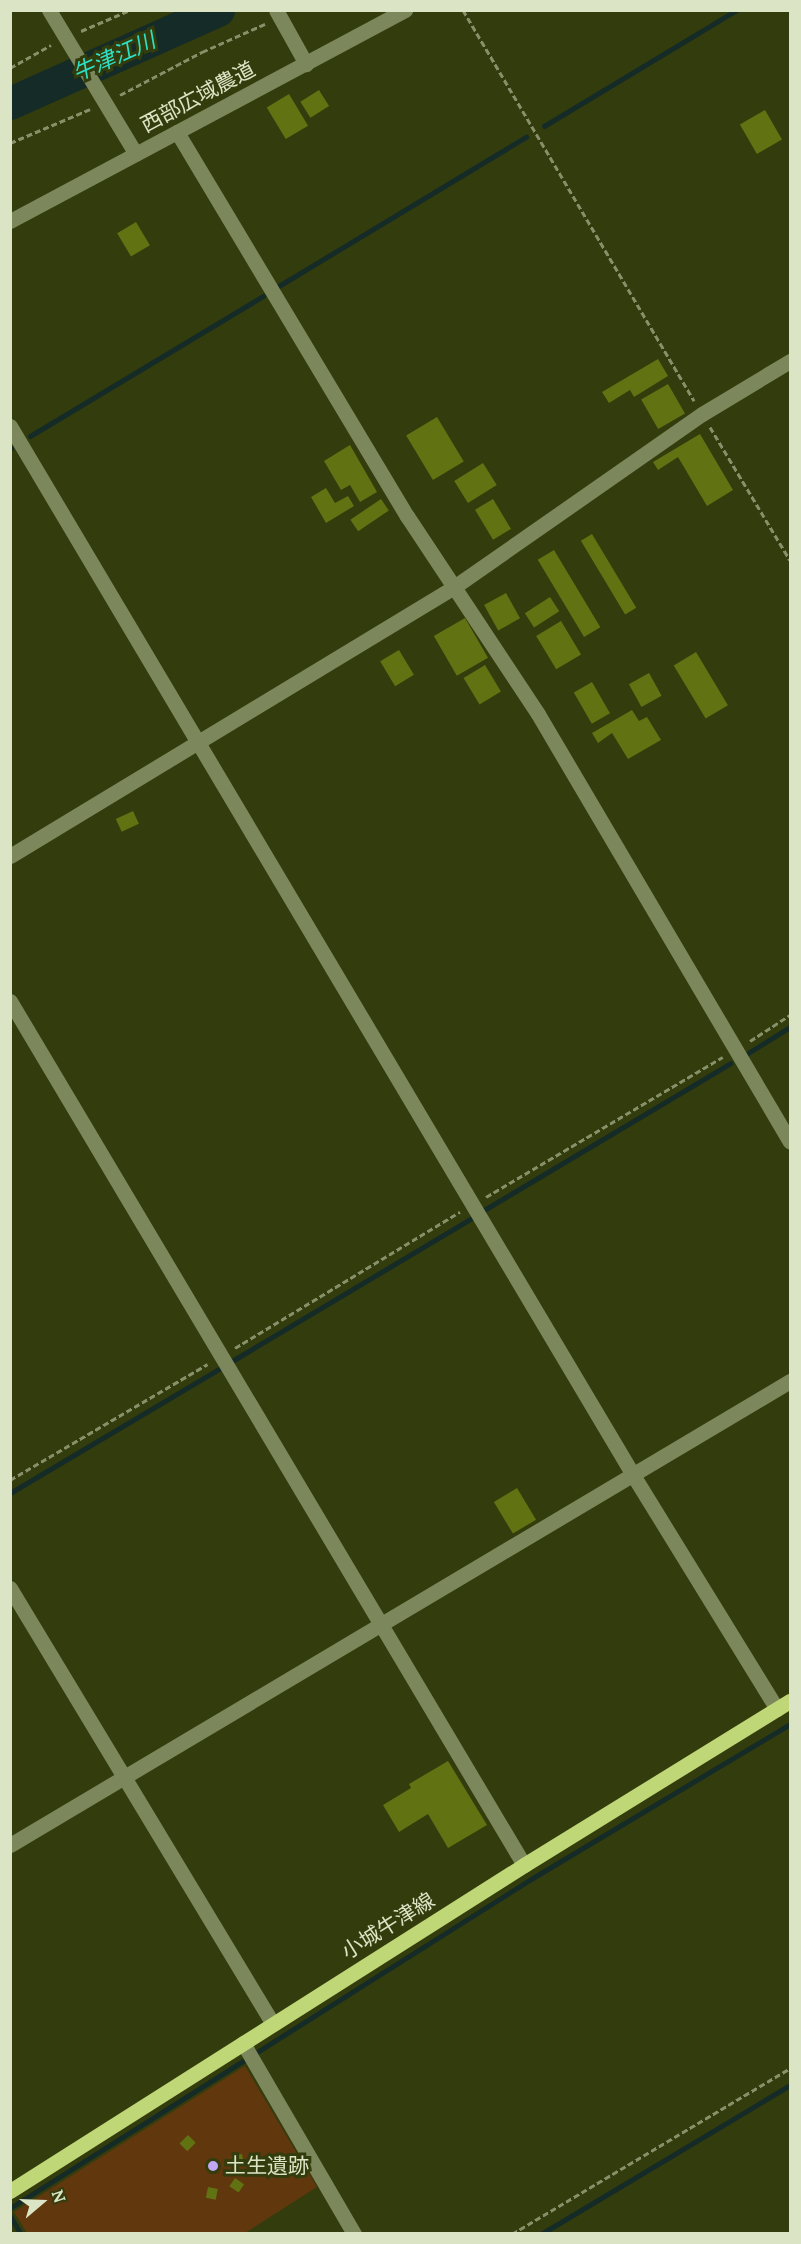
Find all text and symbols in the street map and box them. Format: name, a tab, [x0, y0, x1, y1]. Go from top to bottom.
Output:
water label: 牛津江川	[68, 27, 160, 87]
street label: 西部広域農道	[136, 56, 260, 138]
street label: 小城牛津線	[337, 1887, 439, 1965]
place label: 土生遺跡	[225, 2153, 309, 2179]
marker: 土生遺跡	[206, 2159, 220, 2173]
north arrow	[12, 2172, 72, 2232]
text: N	[48, 2187, 70, 2205]

